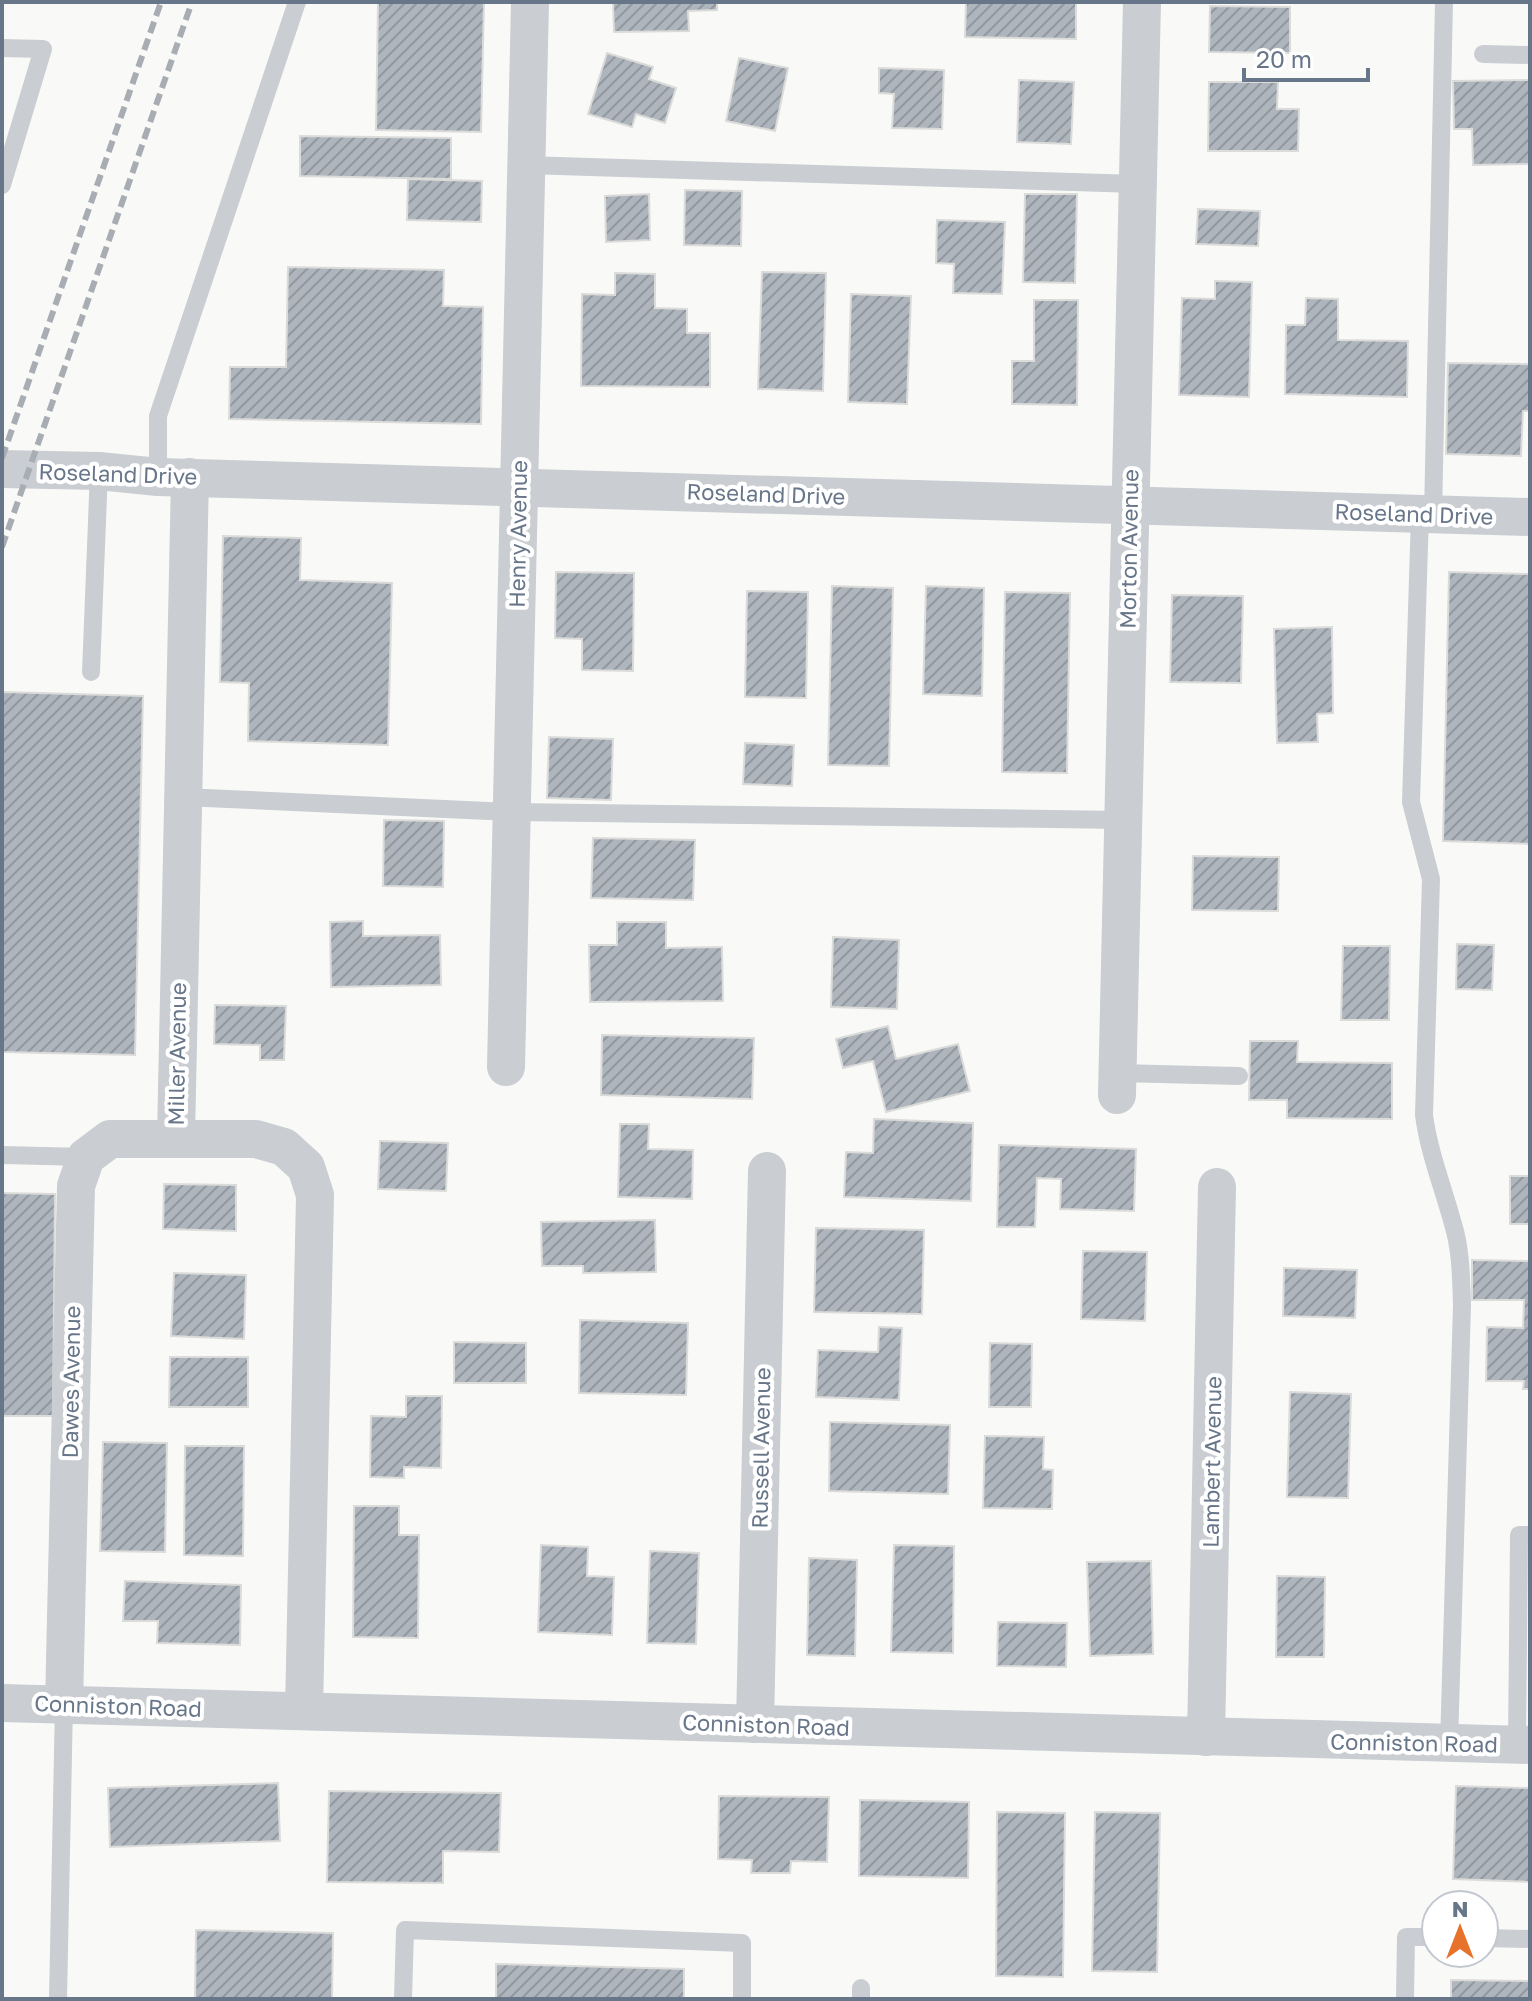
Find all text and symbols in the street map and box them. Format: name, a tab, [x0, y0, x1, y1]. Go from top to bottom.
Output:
scale bar	[1244, 32, 1368, 82]
text: 20 m	[1256, 44, 1312, 73]
street label: Roseland Drive	[38, 457, 198, 490]
street label: Henry Avenue	[503, 460, 532, 608]
street label: Morton Avenue	[1114, 469, 1143, 629]
street label: Roseland Drive	[686, 477, 846, 510]
street label: Roseland Drive	[1334, 497, 1494, 530]
street label: Miller Avenue	[162, 982, 191, 1126]
street label: Dawes Avenue	[56, 1305, 85, 1459]
street label: Russell Avenue	[746, 1367, 775, 1529]
street label: Lambert Avenue	[1197, 1376, 1226, 1548]
street label: Conniston Road	[34, 1689, 202, 1722]
street label: Conniston Road	[682, 1708, 850, 1741]
street label: Conniston Road	[1330, 1728, 1498, 1757]
north arrow	[1420, 1889, 1500, 1969]
text: N	[1452, 1895, 1468, 1922]

